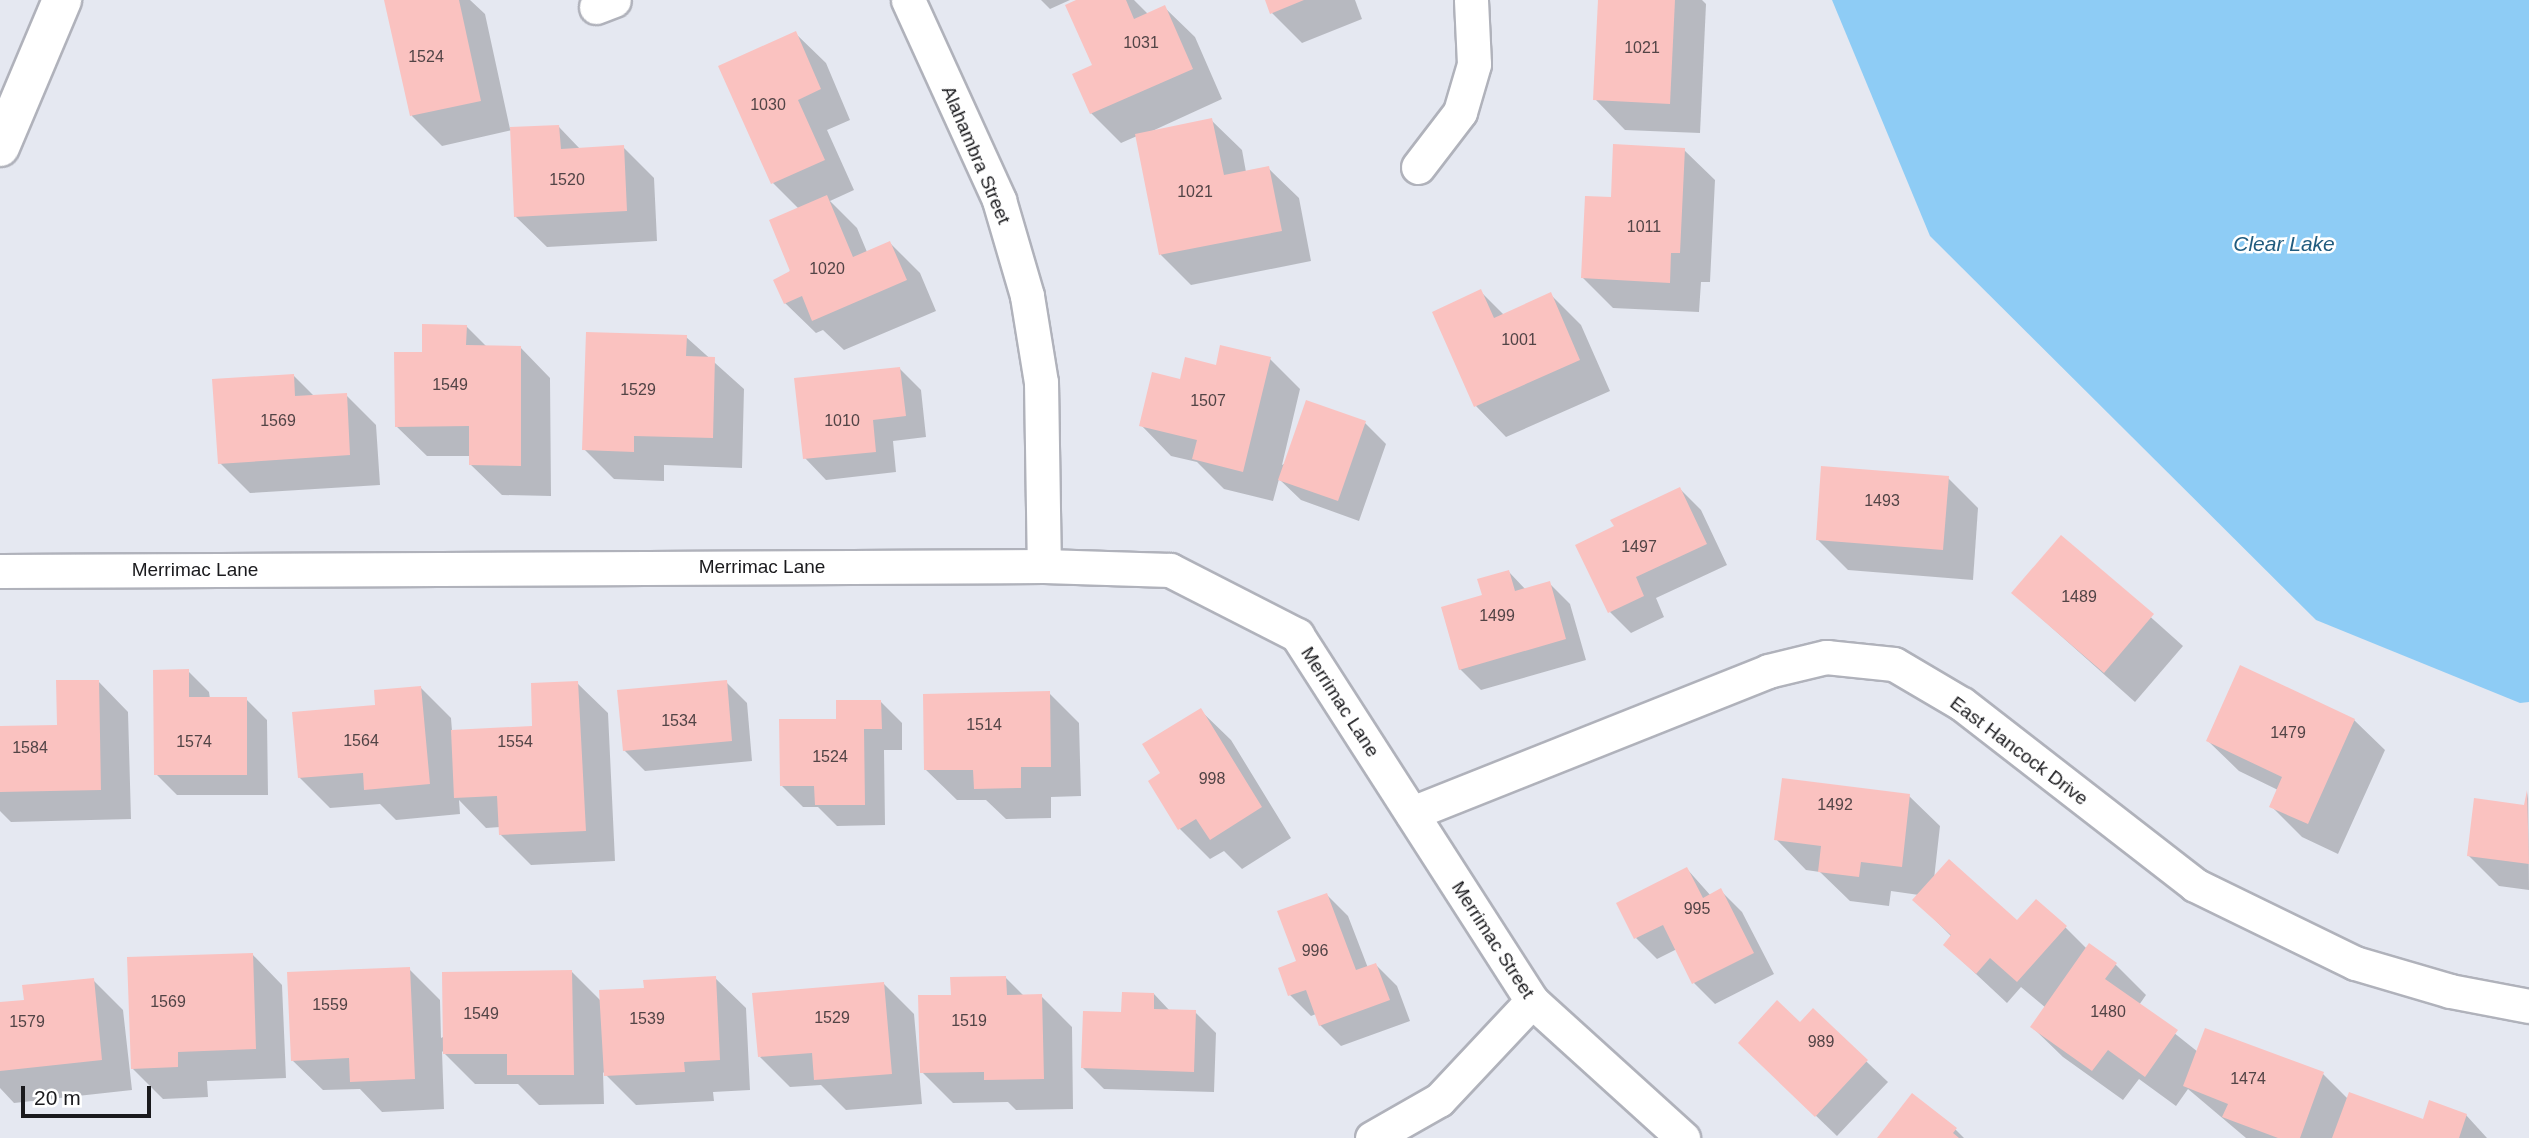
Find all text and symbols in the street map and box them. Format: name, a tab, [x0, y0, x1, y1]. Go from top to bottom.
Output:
house number: 1031	[1123, 33, 1159, 53]
house number: 1021	[1624, 38, 1660, 58]
house number: 1524	[408, 47, 444, 67]
street label: Alahambra Street	[937, 82, 1015, 228]
house number: 1030	[750, 95, 786, 115]
house number: 1520	[549, 170, 585, 190]
house number: 1021	[1177, 182, 1213, 202]
house number: 1011	[1627, 217, 1661, 237]
water label: Clear Lake	[2233, 231, 2335, 257]
house number: 1020	[809, 259, 845, 279]
house number: 1001	[1501, 330, 1537, 350]
house number: 1549	[432, 375, 468, 395]
house number: 1529	[620, 380, 656, 400]
house number: 1507	[1190, 391, 1226, 411]
house number: 1569	[260, 411, 296, 431]
house number: 1010	[824, 411, 860, 431]
house number: 1493	[1864, 491, 1900, 511]
house number: 1497	[1621, 537, 1657, 557]
street label: Merrimac Lane	[699, 556, 825, 578]
street label: Merrimac Lane	[132, 559, 258, 581]
house number: 1489	[2061, 587, 2097, 607]
house number: 1499	[1479, 606, 1515, 626]
street label: Merrimac Lane	[1296, 643, 1384, 761]
street label: East Hancock Drive	[1946, 692, 2092, 810]
house number: 1534	[661, 711, 697, 731]
house number: 1514	[966, 715, 1002, 735]
house number: 1479	[2270, 723, 2306, 743]
house number: 1564	[343, 731, 379, 751]
house number: 1574	[176, 732, 212, 752]
house number: 1554	[497, 732, 533, 752]
house number: 1584	[12, 738, 48, 758]
house number: 1524	[812, 747, 848, 767]
house number: 998	[1199, 769, 1225, 789]
house number: 1492	[1817, 795, 1853, 815]
street label: Merrimac Street	[1447, 877, 1539, 1003]
house number: 995	[1684, 899, 1710, 919]
house number: 996	[1302, 941, 1328, 961]
house number: 1569	[150, 992, 186, 1012]
house number: 1559	[312, 995, 348, 1015]
house number: 1480	[2090, 1002, 2126, 1022]
house number: 1549	[463, 1004, 499, 1024]
house number: 1529	[814, 1008, 850, 1028]
house number: 1539	[629, 1009, 665, 1029]
house number: 1519	[951, 1011, 987, 1031]
house number: 1579	[9, 1012, 45, 1032]
house number: 989	[1808, 1032, 1834, 1052]
house number: 1474	[2230, 1069, 2266, 1089]
scale bar	[24, 1072, 154, 1116]
text: 20 m	[34, 1086, 81, 1109]

